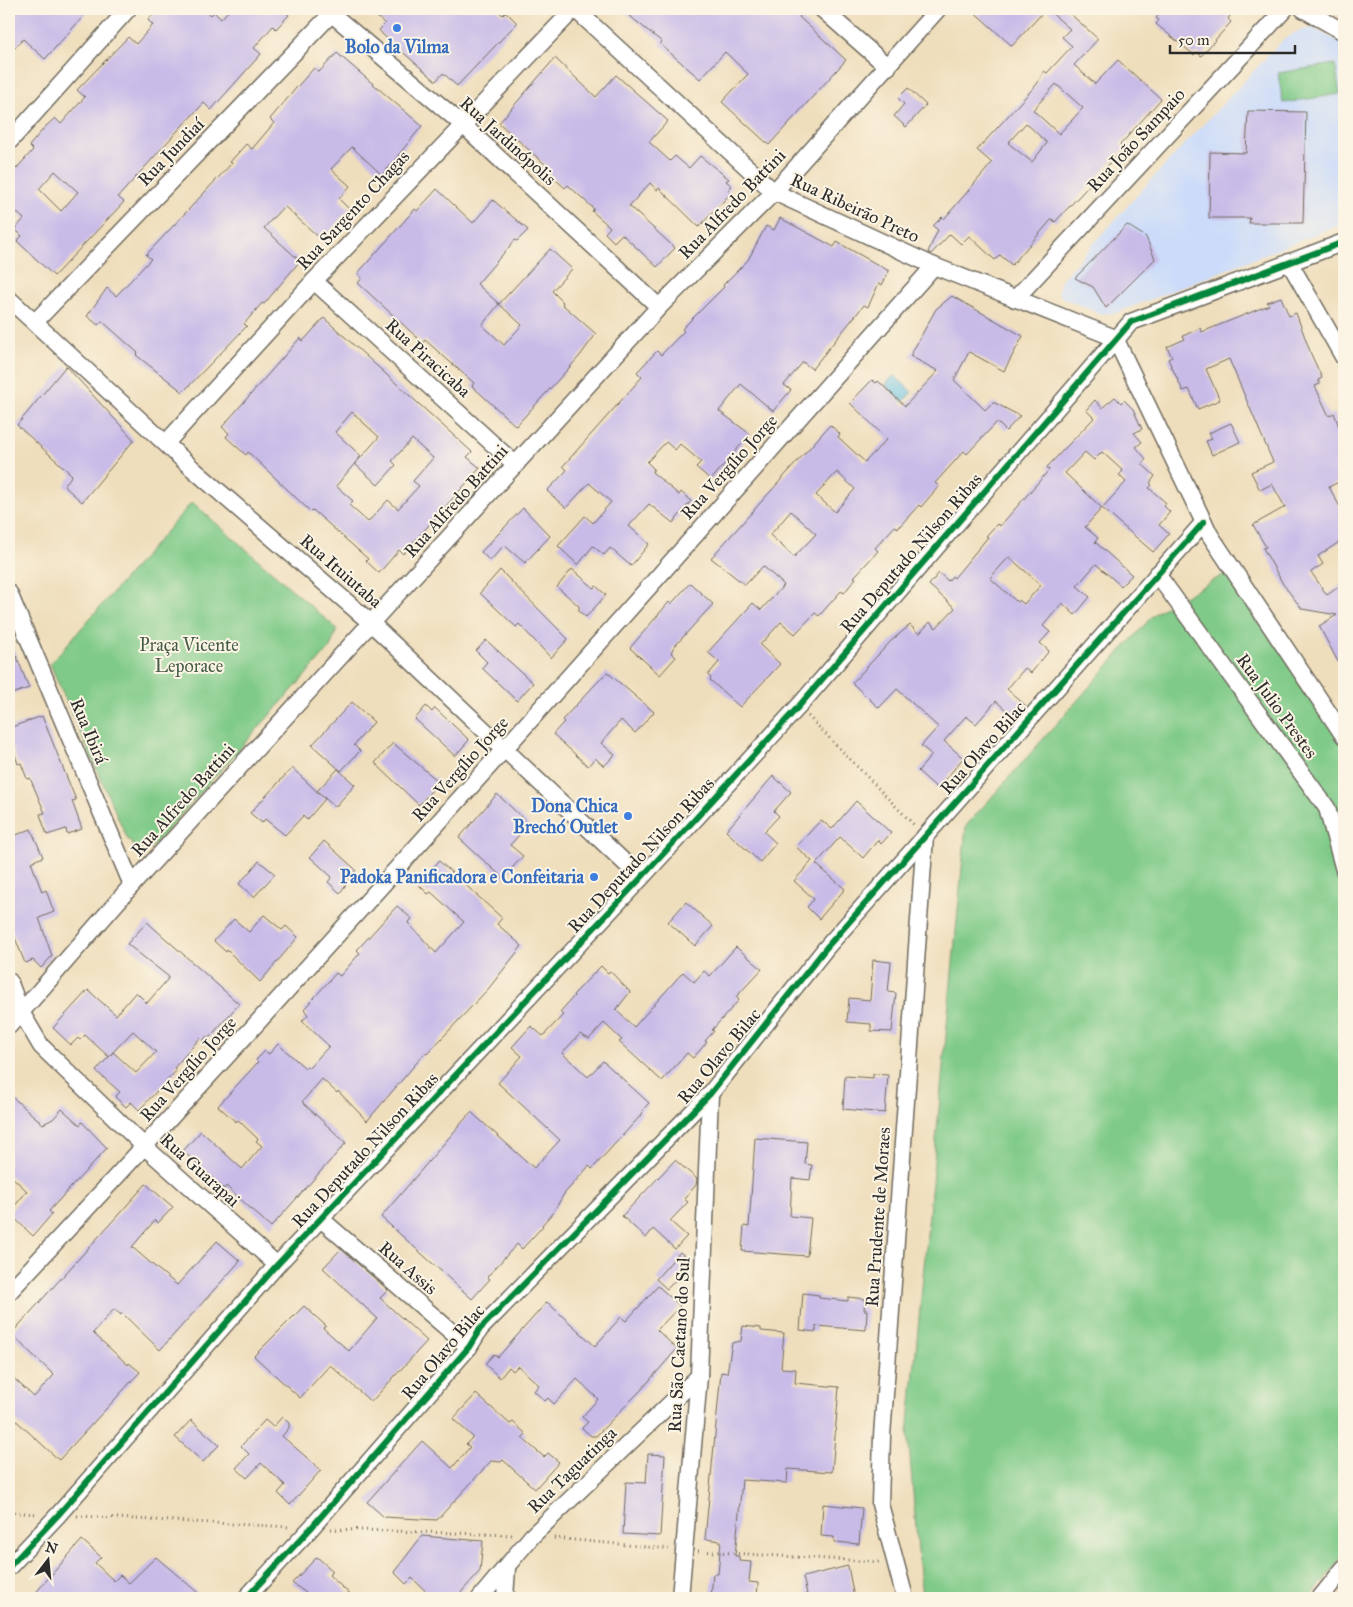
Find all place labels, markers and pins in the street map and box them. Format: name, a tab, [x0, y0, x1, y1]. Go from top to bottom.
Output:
marker: Bolo da Vilma	[391, 22, 403, 34]
place label: Bolo da Vilma	[345, 36, 450, 58]
place label: Dona Chica Brechó Outlet	[513, 795, 619, 838]
marker: Dona Chica Brechó Outlet	[622, 810, 634, 822]
place label: Padoka Panificadora e Confeitaria	[340, 866, 584, 888]
marker: Padoka Panificadora e Confeitaria	[588, 871, 600, 883]

